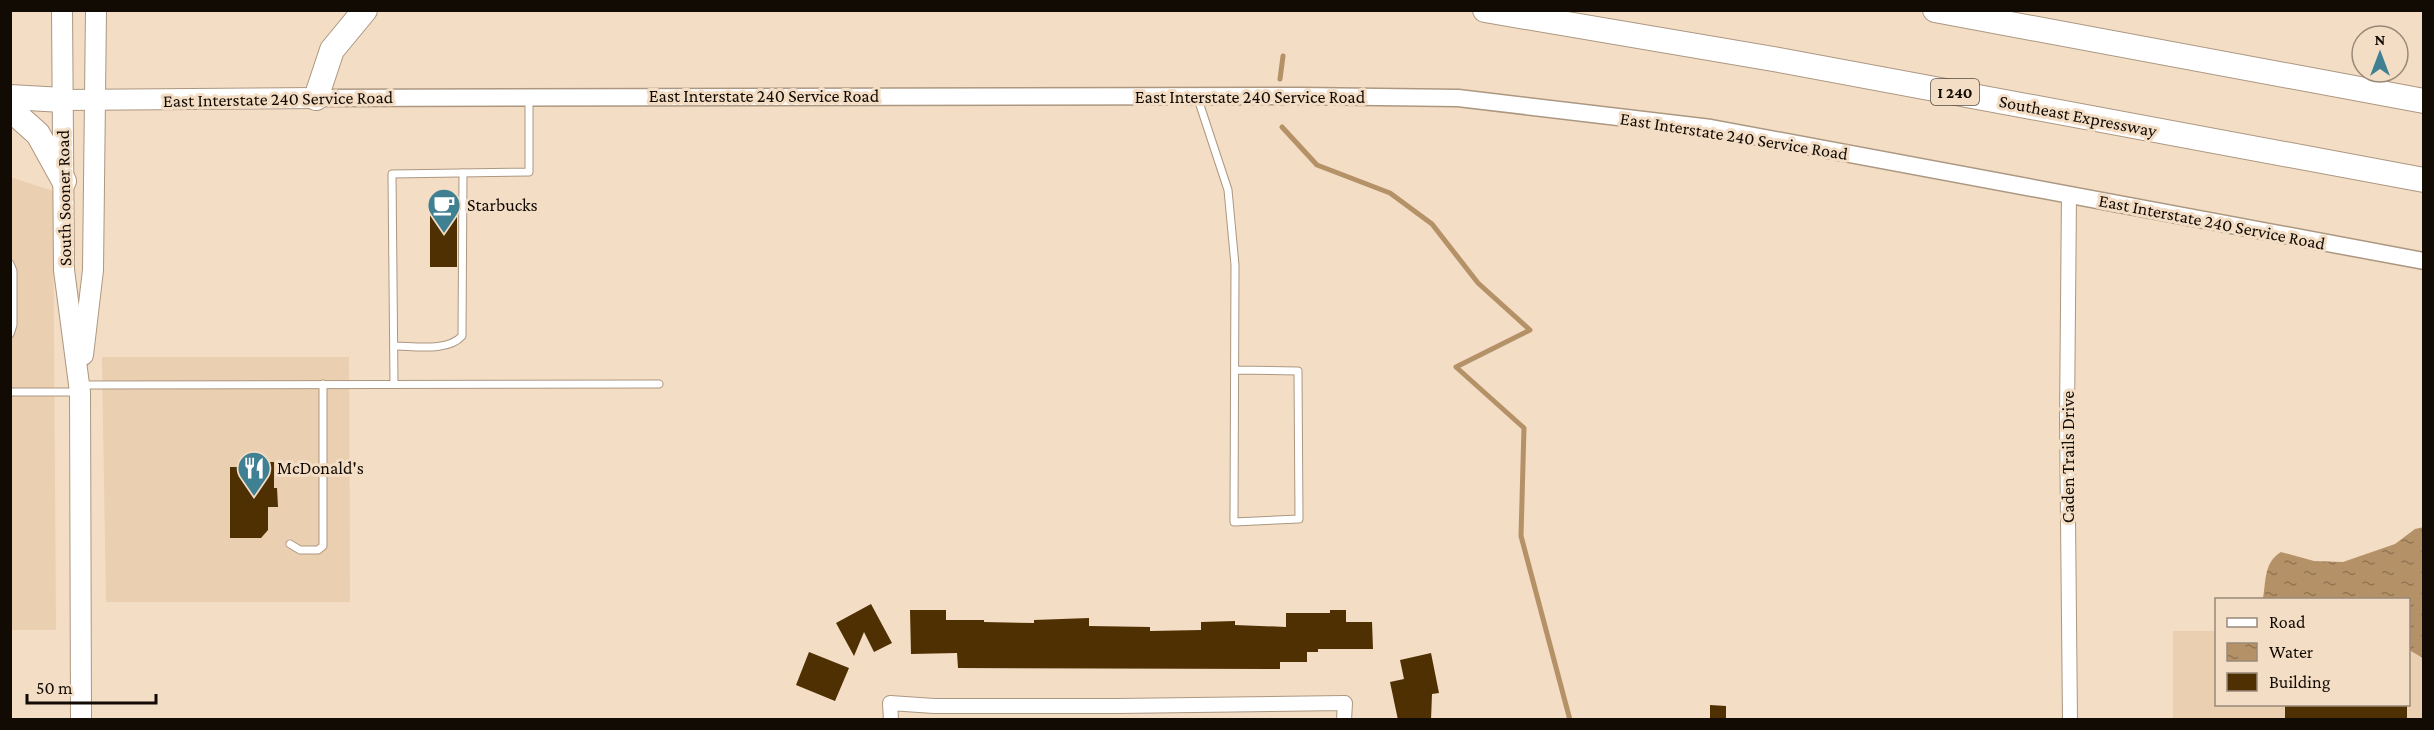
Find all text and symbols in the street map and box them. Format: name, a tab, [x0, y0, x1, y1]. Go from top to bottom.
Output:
north arrow	[2350, 24, 2410, 84]
text: N	[2375, 31, 2386, 48]
road number: I 240	[1931, 79, 1979, 105]
street label: East Interstate 240 Service Road	[649, 86, 880, 106]
street label: East Interstate 240 Service Road	[163, 87, 394, 111]
street label: East Interstate 240 Service Road	[1135, 87, 1366, 107]
street label: Southeast Expressway	[1997, 91, 2159, 141]
street label: East Interstate 240 Service Road	[1619, 108, 1850, 164]
street label: South Sooner Road	[53, 129, 75, 266]
cafe icon: Starbucks	[426, 187, 462, 234]
street label: East Interstate 240 Service Road	[2097, 190, 2327, 254]
place label: Starbucks	[467, 195, 538, 215]
street label: Caden Trails Drive	[2058, 391, 2078, 523]
restaurant icon: McDonald's	[236, 450, 272, 497]
place label: McDonald's	[277, 458, 364, 478]
legend	[2215, 598, 2410, 706]
text: Road	[2269, 612, 2306, 632]
text: Water	[2269, 642, 2314, 662]
scale bar	[27, 667, 156, 705]
text: Building	[2269, 672, 2331, 692]
text: 50 m	[36, 678, 73, 698]

